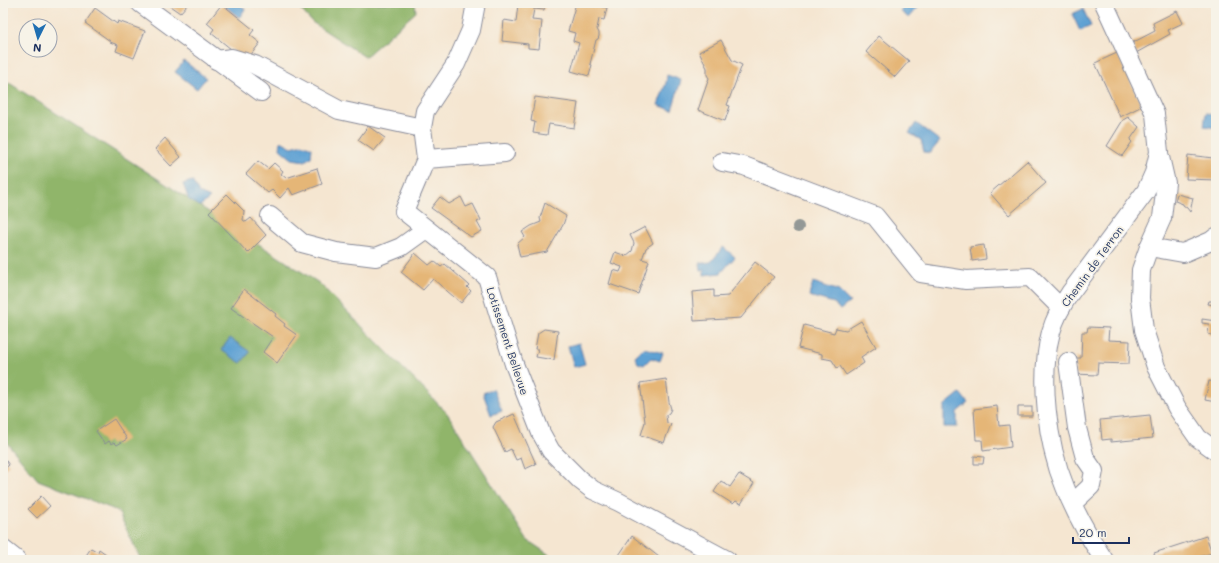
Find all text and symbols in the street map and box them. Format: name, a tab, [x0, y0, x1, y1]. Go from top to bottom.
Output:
north arrow	[18, 18, 58, 58]
text: N	[32, 41, 42, 56]
street label: Chemin de Terron	[1058, 223, 1126, 309]
street label: Lotissement Bellevue	[483, 285, 533, 397]
scale bar	[1073, 519, 1129, 545]
text: 20 m	[1079, 524, 1107, 540]

